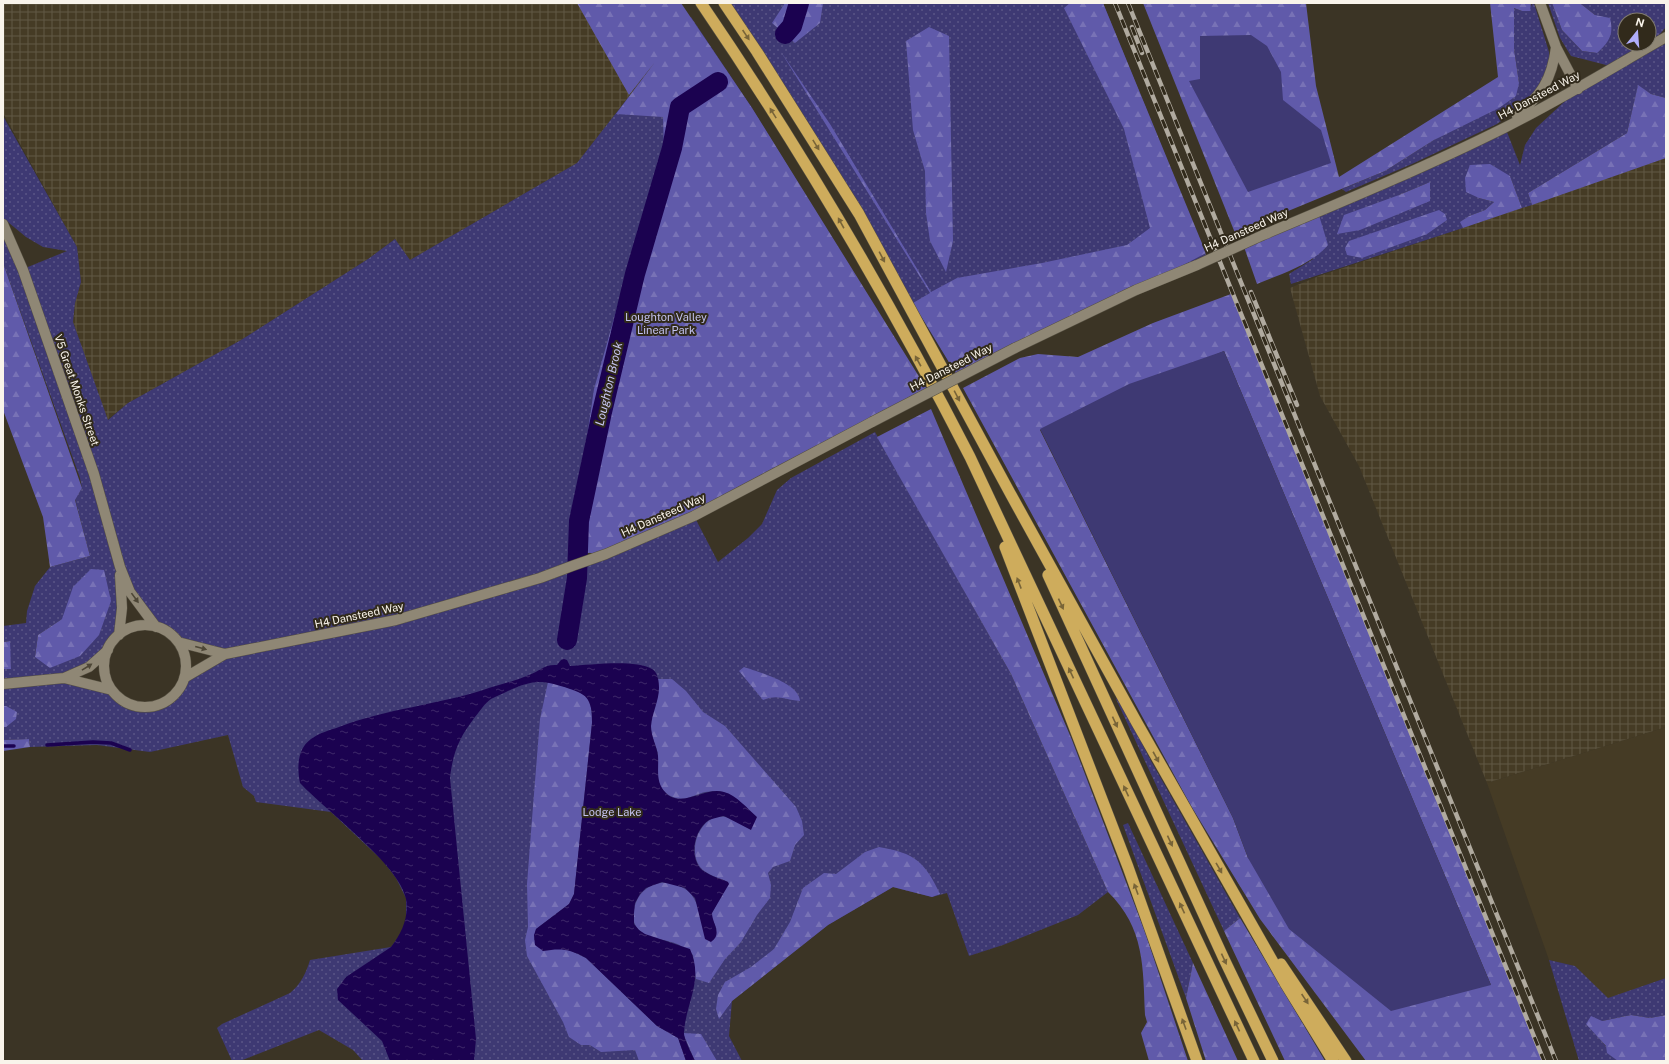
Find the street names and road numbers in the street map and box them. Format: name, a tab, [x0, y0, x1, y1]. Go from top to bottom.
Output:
street label: H4 Dansteed Way	[1496, 68, 1582, 122]
street label: H4 Dansteed Way	[1202, 206, 1290, 254]
street label: V5 Great Monks Street	[52, 333, 102, 447]
street label: H4 Dansteed Way	[908, 341, 994, 393]
street label: H4 Dansteed Way	[619, 491, 707, 539]
street label: H4 Dansteed Way	[313, 600, 405, 630]

